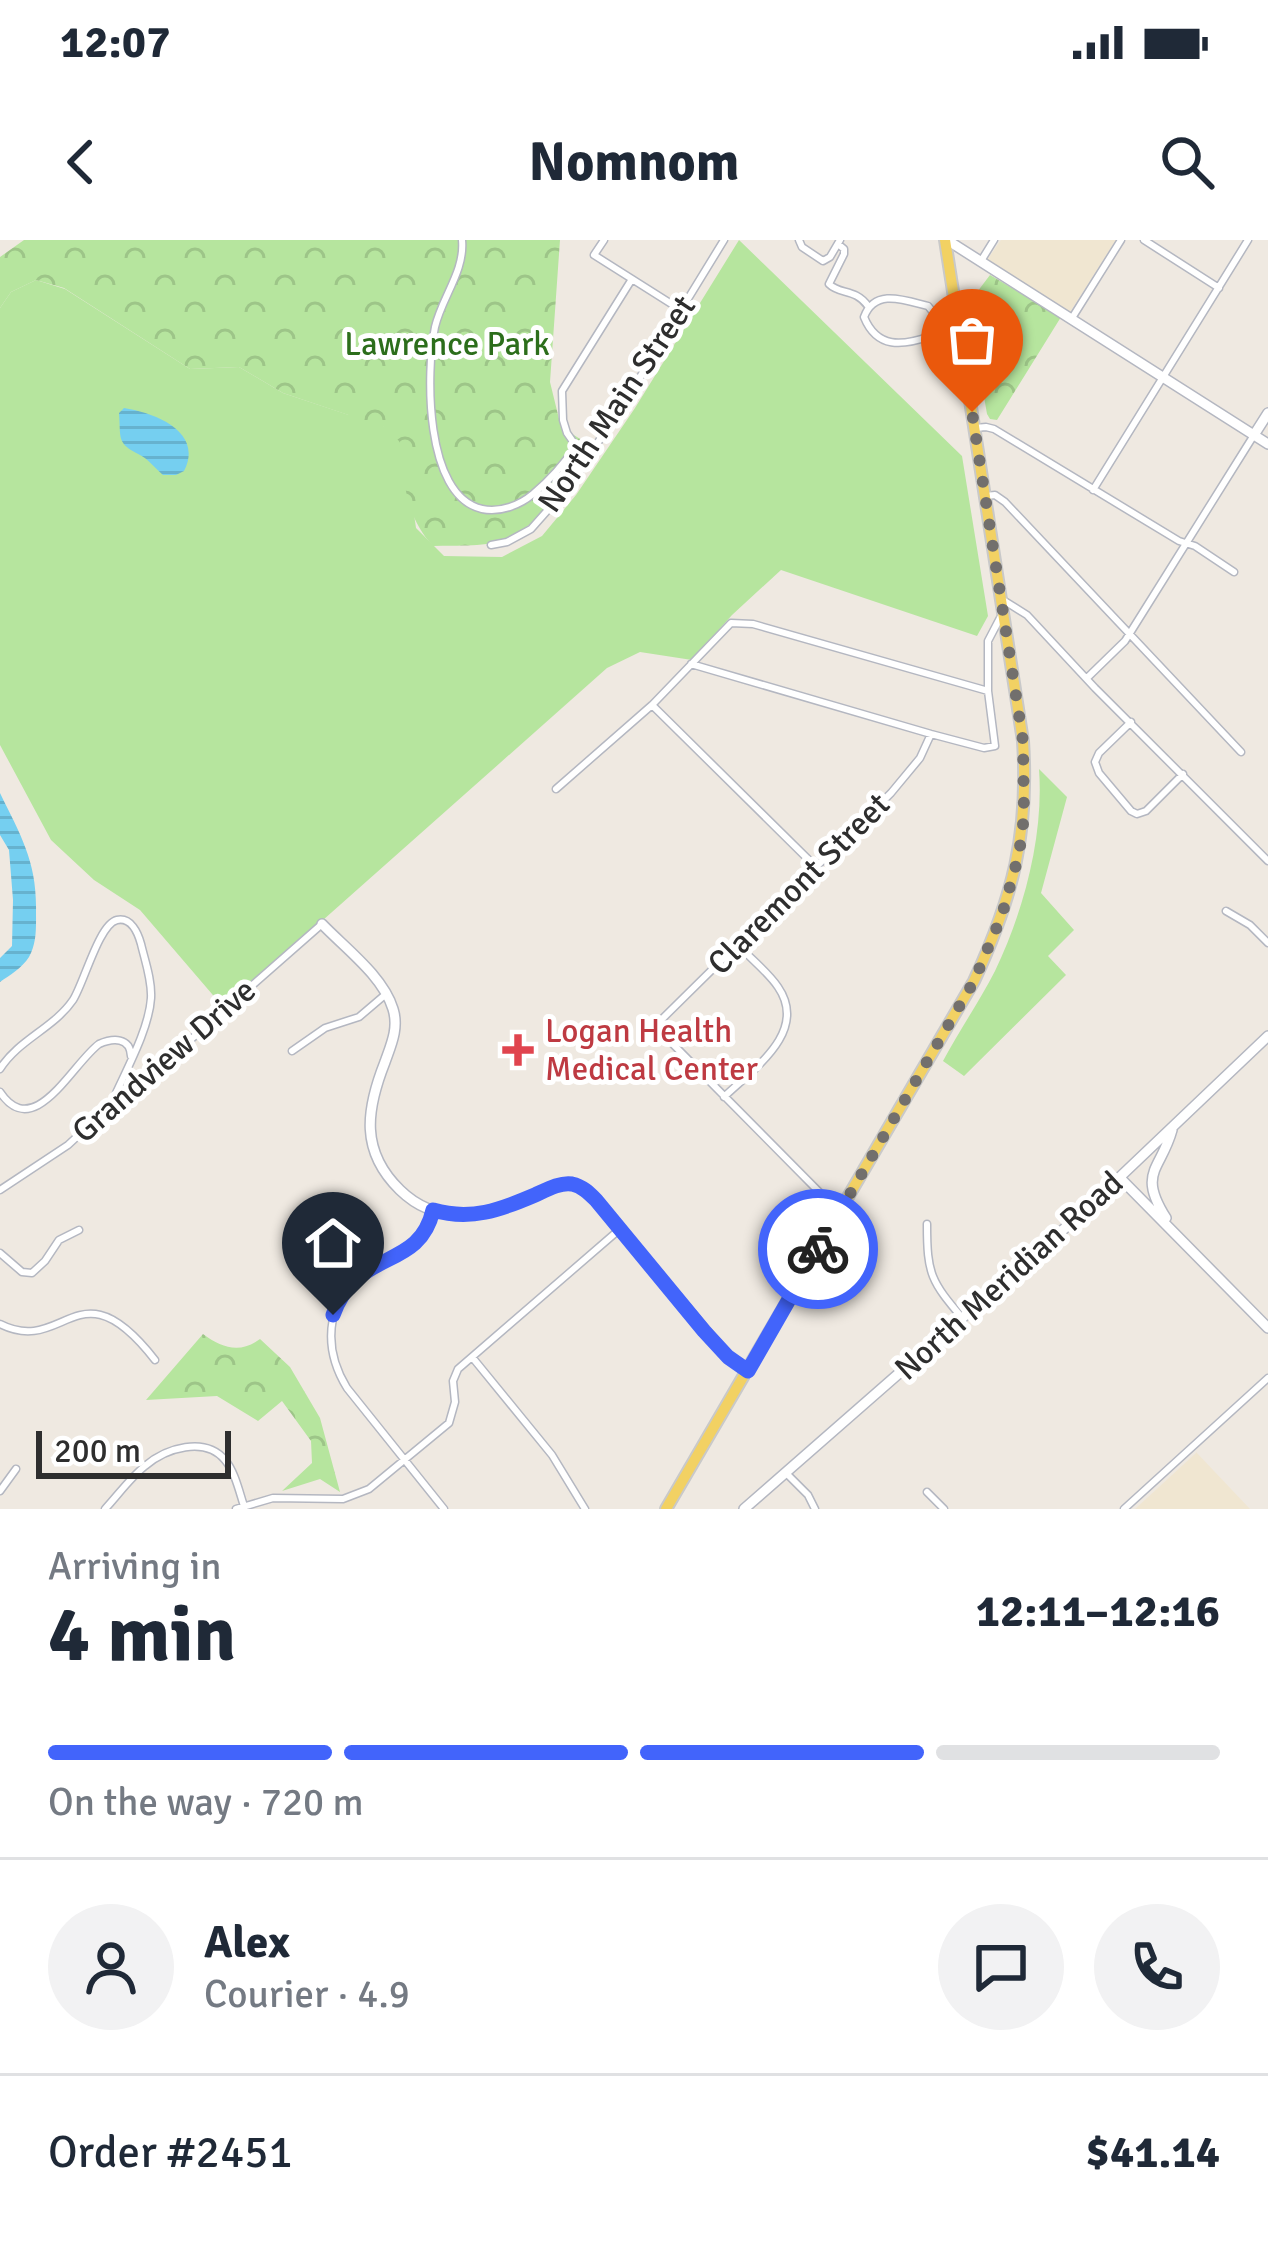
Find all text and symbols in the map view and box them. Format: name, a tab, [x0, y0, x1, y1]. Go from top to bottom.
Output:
text: 12:07	[60, 15, 170, 70]
icon: back	[48, 129, 114, 195]
text: Nomnom	[529, 129, 739, 196]
icon: search	[1154, 129, 1220, 195]
street label: North Main Street	[529, 288, 705, 520]
pin	[921, 289, 1023, 412]
icon: bag	[939, 307, 1005, 373]
park label: Lawrence Park	[344, 324, 550, 365]
street label: Claremont Street	[699, 784, 899, 984]
street label: Grandview Drive	[64, 970, 264, 1152]
place label: Logan Health Medical Center	[545, 1011, 758, 1090]
marker: Logan Health Medical Center	[502, 1034, 534, 1066]
street label: North Meridian Road	[886, 1163, 1132, 1389]
courier	[758, 1189, 878, 1309]
pin	[282, 1192, 384, 1315]
icon: home	[300, 1210, 366, 1276]
icon: bike	[785, 1216, 851, 1282]
scale bar	[36, 1425, 231, 1478]
text: 200 m	[54, 1431, 141, 1472]
text: Arriving in	[48, 1542, 222, 1590]
text: 12:11–12:16	[976, 1584, 1220, 1639]
text: 4 min	[48, 1587, 236, 1683]
text: On the way · 720 m	[48, 1778, 364, 1826]
button: person	[48, 1904, 174, 2030]
button: chat	[938, 1904, 1064, 2030]
button: phone	[1094, 1904, 1220, 2030]
text: Alex	[204, 1915, 290, 1970]
text: Courier · 4.9	[204, 1970, 410, 2018]
text: Order #2451	[48, 2125, 293, 2180]
text: $41.14	[1086, 2125, 1220, 2180]

